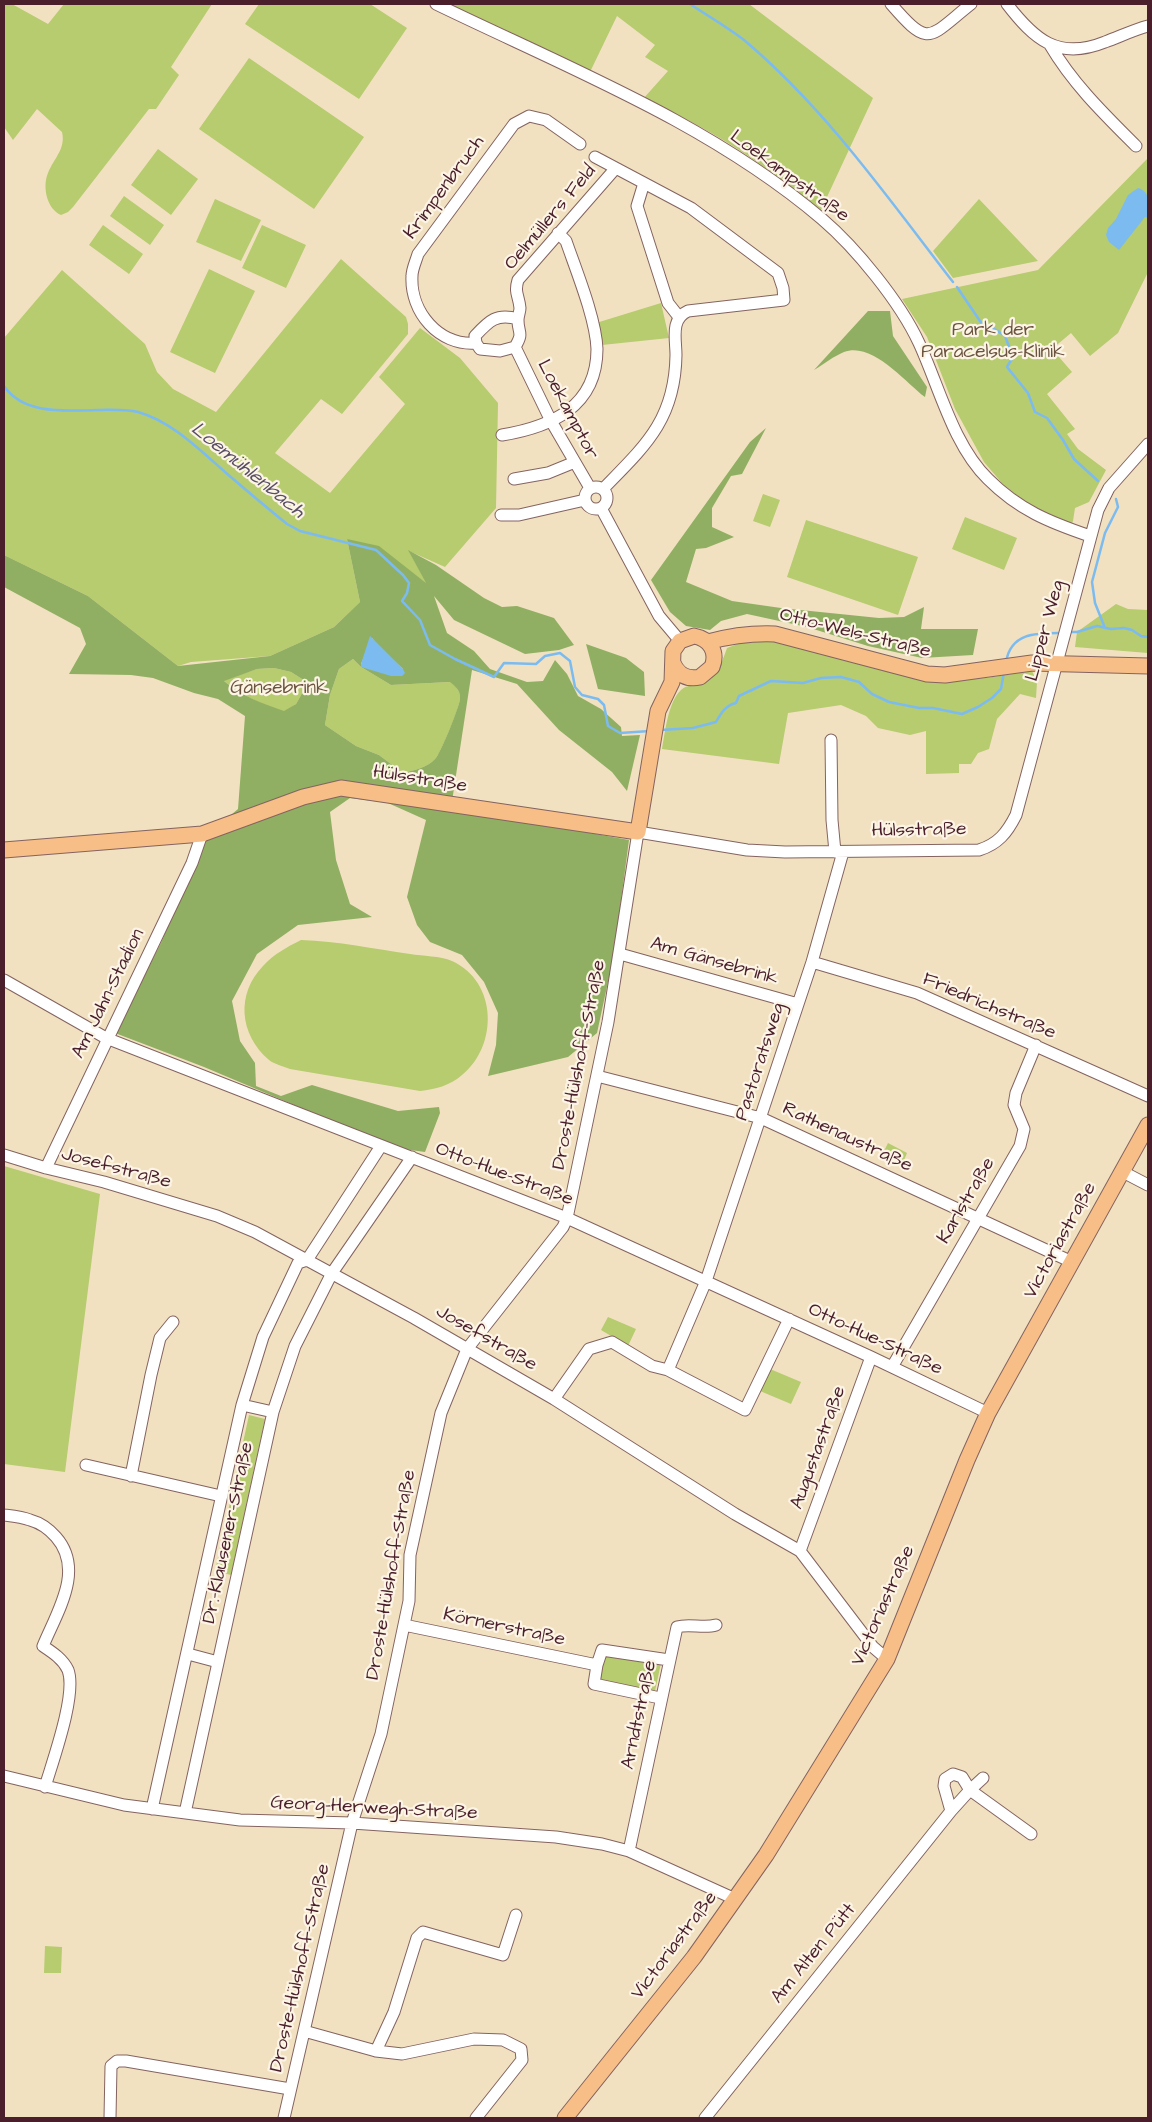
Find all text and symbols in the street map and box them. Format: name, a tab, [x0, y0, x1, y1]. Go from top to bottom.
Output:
street label: Loekampstraße	[725, 126, 853, 228]
street label: Krimpenbruch	[400, 132, 490, 244]
street label: Oelmüllers Feld	[500, 161, 602, 275]
park label: Park der Paracelsus-Klinik	[921, 320, 1065, 364]
street label: Loekamptor	[531, 356, 603, 464]
water label: Loemühlenbach	[185, 418, 309, 524]
street label: Lipper Weg	[1022, 578, 1070, 684]
street label: Otto-Wels-Straße	[777, 604, 933, 664]
park label: Gänsebrink	[230, 678, 328, 700]
street label: Hülsstraße	[371, 761, 469, 799]
street label: Hülsstraße	[871, 819, 967, 843]
street label: Am Jahn-Stadion	[68, 925, 150, 1063]
street label: Am Gänsebrink	[647, 933, 781, 991]
street label: Droste-Hülshoff-Straße	[548, 958, 612, 1172]
street label: Friedrichstraße	[919, 969, 1059, 1045]
street label: Pastoratsweg	[731, 1000, 791, 1124]
street label: Rathenaustraße	[778, 1098, 916, 1178]
street label: Otto-Hue-Straße	[432, 1138, 576, 1212]
street label: Josefstraße	[58, 1143, 174, 1195]
street label: Karlstraße	[933, 1154, 1001, 1248]
street label: Victoriastraße	[1020, 1179, 1102, 1303]
street label: Otto-Hue-Straße	[804, 1299, 946, 1381]
street label: Josefstraße	[431, 1301, 541, 1377]
street label: Augustastraße	[786, 1383, 852, 1513]
street label: Dr.-Klausener-Straße	[199, 1440, 259, 1626]
street label: Droste-Hülshoff-Straße	[362, 1468, 422, 1682]
street label: Victoriastraße	[847, 1542, 921, 1670]
street label: Körnerstraße	[441, 1604, 567, 1652]
street label: Arndtstraße	[617, 1658, 663, 1772]
street label: Georg-Herwegh-Straße	[270, 1792, 478, 1826]
street label: Droste-Hülshoff-Straße	[266, 1862, 336, 2074]
street label: Victoriastraße	[627, 1887, 723, 2005]
street label: Am Alten Pütt	[767, 1899, 861, 2009]

